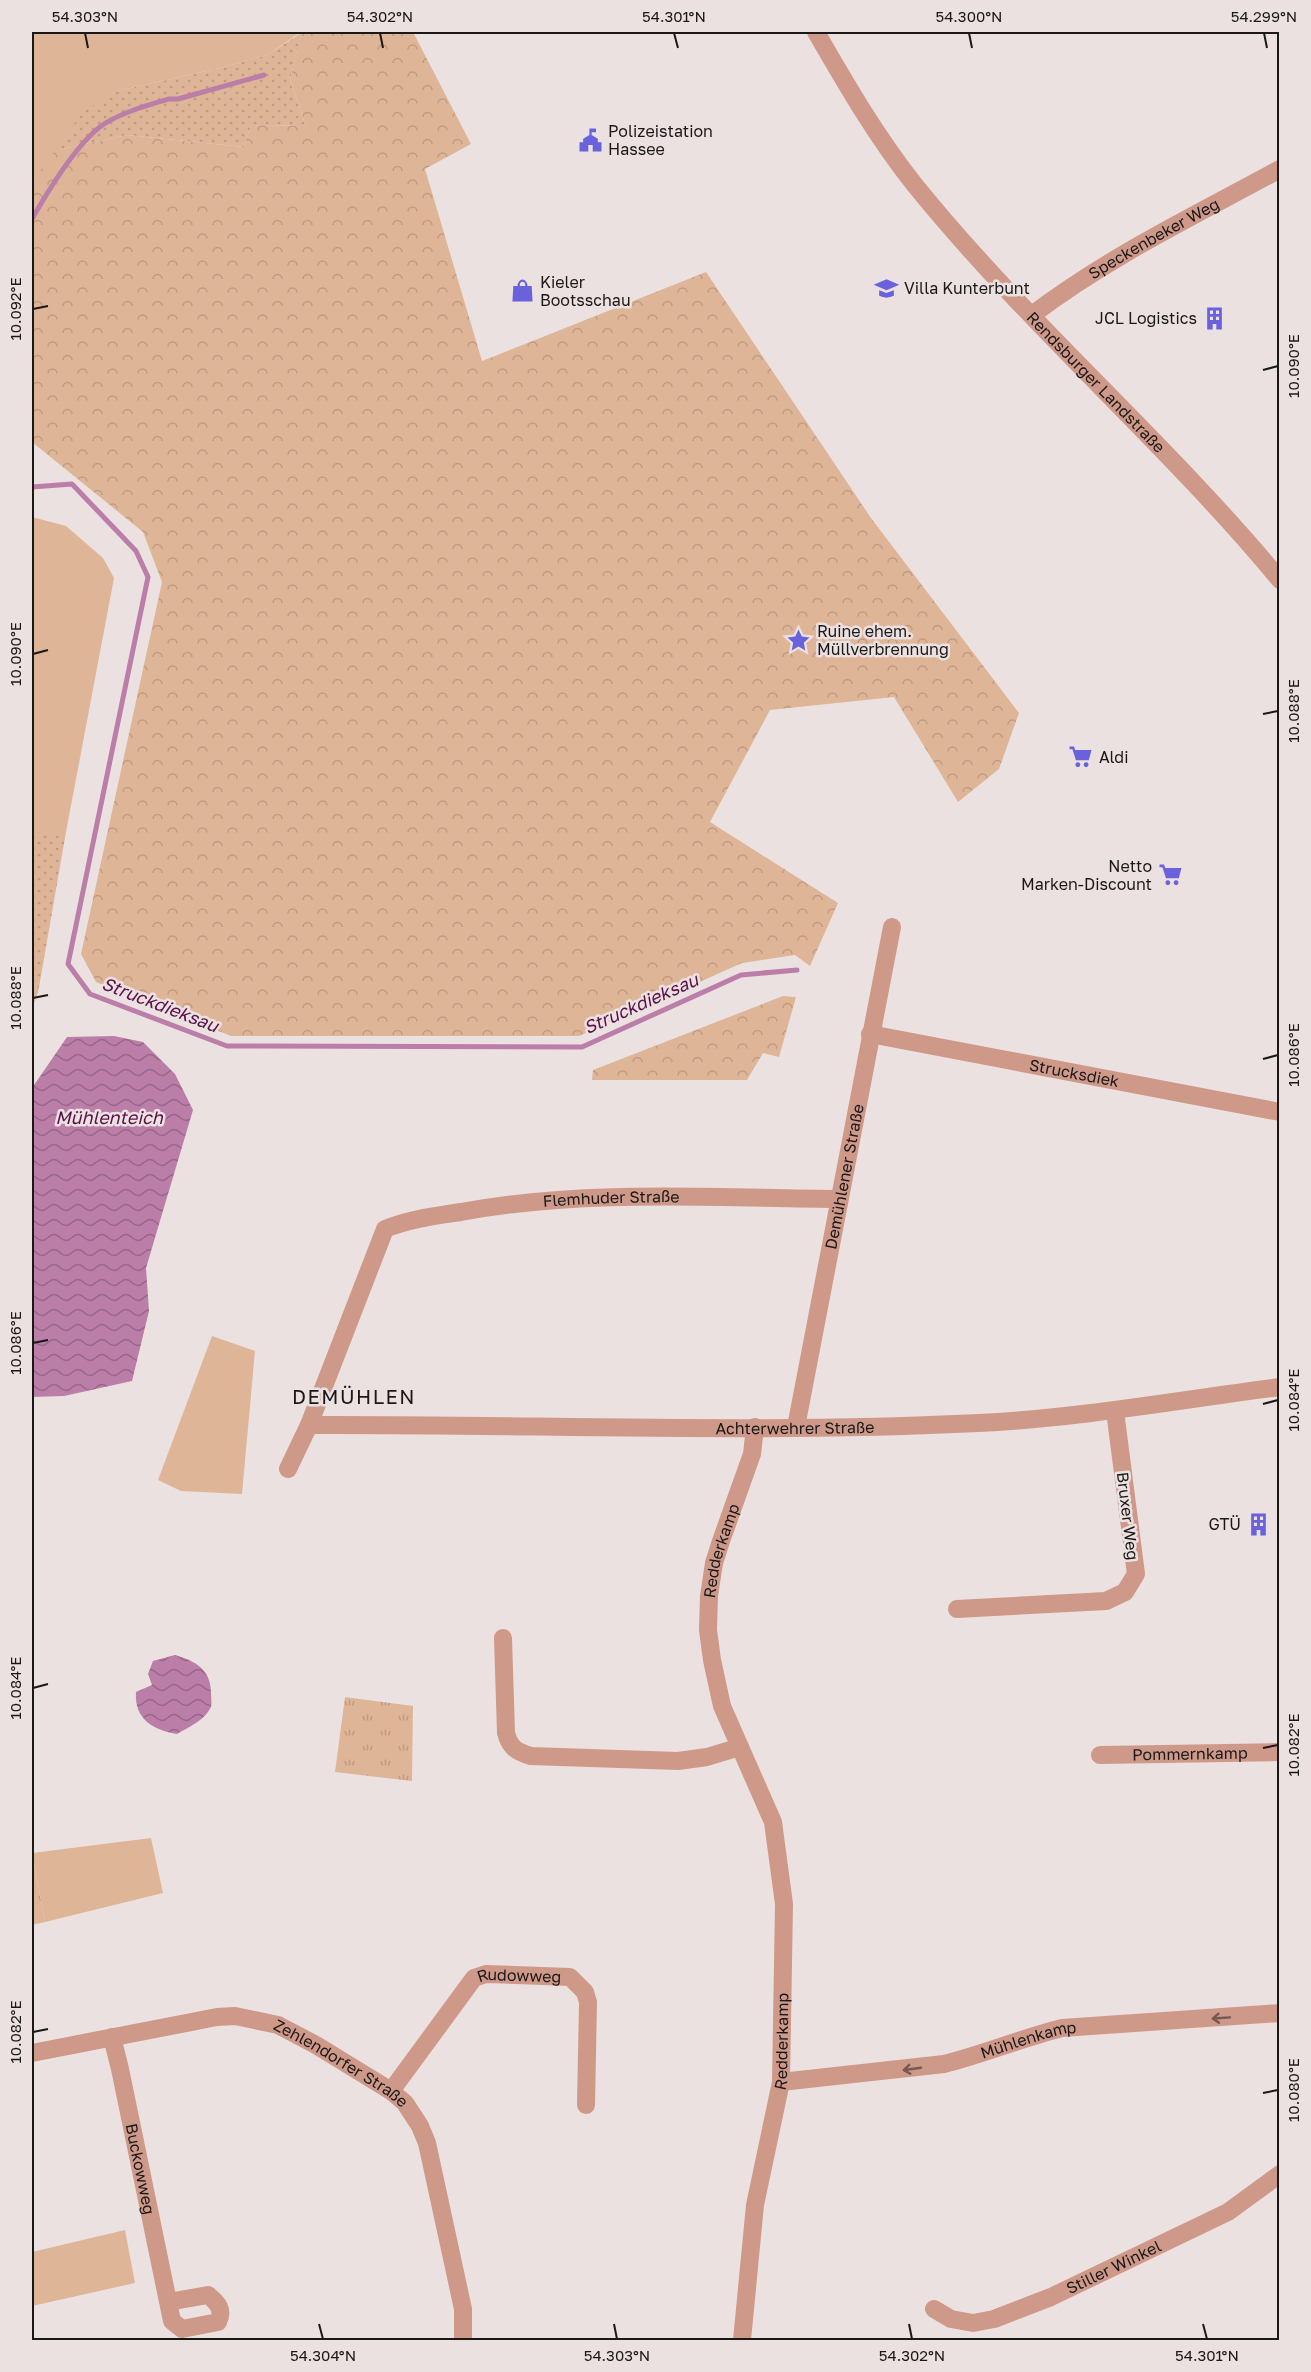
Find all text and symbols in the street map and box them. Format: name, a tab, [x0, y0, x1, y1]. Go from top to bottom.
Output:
text: 54.303°N	[52, 7, 118, 25]
text: 54.302°N	[347, 7, 413, 25]
text: 54.301°N	[642, 7, 706, 25]
text: 54.300°N	[936, 7, 1002, 25]
text: 54.299°N	[1231, 7, 1297, 25]
place label: Polizeistation Hassee	[608, 121, 713, 159]
public building icon: Polizeistation Hassee	[577, 127, 603, 153]
street label: Speckenbeker Weg	[1085, 193, 1223, 283]
place label: Kieler Bootsschau	[540, 272, 631, 310]
school or university icon: Villa Kunterbunt	[873, 275, 899, 301]
text: 10.092°E	[6, 277, 24, 341]
shop icon: Kieler Bootsschau	[509, 278, 535, 304]
place label: Villa Kunterbunt	[904, 278, 1030, 298]
building icon: JCL Logistics	[1202, 305, 1228, 331]
street label: Rendsburger Landstraße	[1022, 307, 1169, 457]
place label: JCL Logistics	[1095, 308, 1197, 328]
text: 10.090°E	[1284, 334, 1302, 398]
place label: Ruine ehem. Müllverbrennung	[817, 621, 949, 659]
text: 10.090°E	[6, 622, 24, 686]
place icon: Ruine ehem. Müllverbrennung	[786, 627, 812, 653]
text: 10.088°E	[1284, 679, 1302, 743]
supermarket icon: Aldi	[1068, 744, 1094, 770]
place label: Aldi	[1099, 747, 1129, 767]
place label: Netto Marken-Discount	[1021, 856, 1152, 894]
supermarket icon: Netto Marken-Discount	[1157, 862, 1183, 888]
text: 10.088°E	[6, 966, 24, 1030]
water label: Struckdieksau	[580, 968, 702, 1038]
water label: Struckdieksau	[99, 972, 223, 1037]
text: 10.086°E	[1284, 1023, 1302, 1087]
street label: Strucksdiek	[1028, 1055, 1121, 1091]
street label: Demühlener Straße	[820, 1102, 868, 1251]
water label: Mühlenteich	[55, 1106, 164, 1128]
street label: Flemhuder Straße	[542, 1186, 680, 1211]
text: 10.086°E	[6, 1311, 24, 1375]
text: 10.084°E	[1284, 1369, 1302, 1431]
district label: DEMÜHLEN	[292, 1384, 416, 1408]
street label: Achterwehrer Straße	[716, 1417, 875, 1438]
street label: Bruxer Weg	[1113, 1471, 1143, 1561]
street label: Redderkamp	[699, 1501, 744, 1599]
building icon: GTÜ	[1246, 1511, 1272, 1537]
place label: GTÜ	[1208, 1514, 1241, 1534]
text: 10.084°E	[6, 1657, 24, 1719]
text: 10.082°E	[1284, 1713, 1302, 1777]
street label: Pommernkamp	[1132, 1743, 1248, 1764]
street label: Rudowweg	[474, 1964, 562, 1987]
street label: Redderkamp	[770, 1992, 793, 2092]
text: 10.082°E	[6, 2000, 24, 2064]
one-way arrow	[1212, 2013, 1232, 2024]
street label: Zehlendorfer Straße	[270, 2015, 412, 2111]
street label: Mühlenkamp	[978, 2017, 1077, 2063]
text: 10.080°E	[1284, 2058, 1302, 2122]
one-way arrow	[902, 2063, 922, 2074]
street label: Buckowweg	[121, 2122, 160, 2216]
street label: Stiller Winkel	[1063, 2236, 1164, 2298]
text: 54.304°N	[290, 2346, 356, 2364]
text: 54.303°N	[584, 2346, 650, 2364]
text: 54.302°N	[879, 2346, 945, 2364]
text: 54.301°N	[1175, 2346, 1239, 2364]

